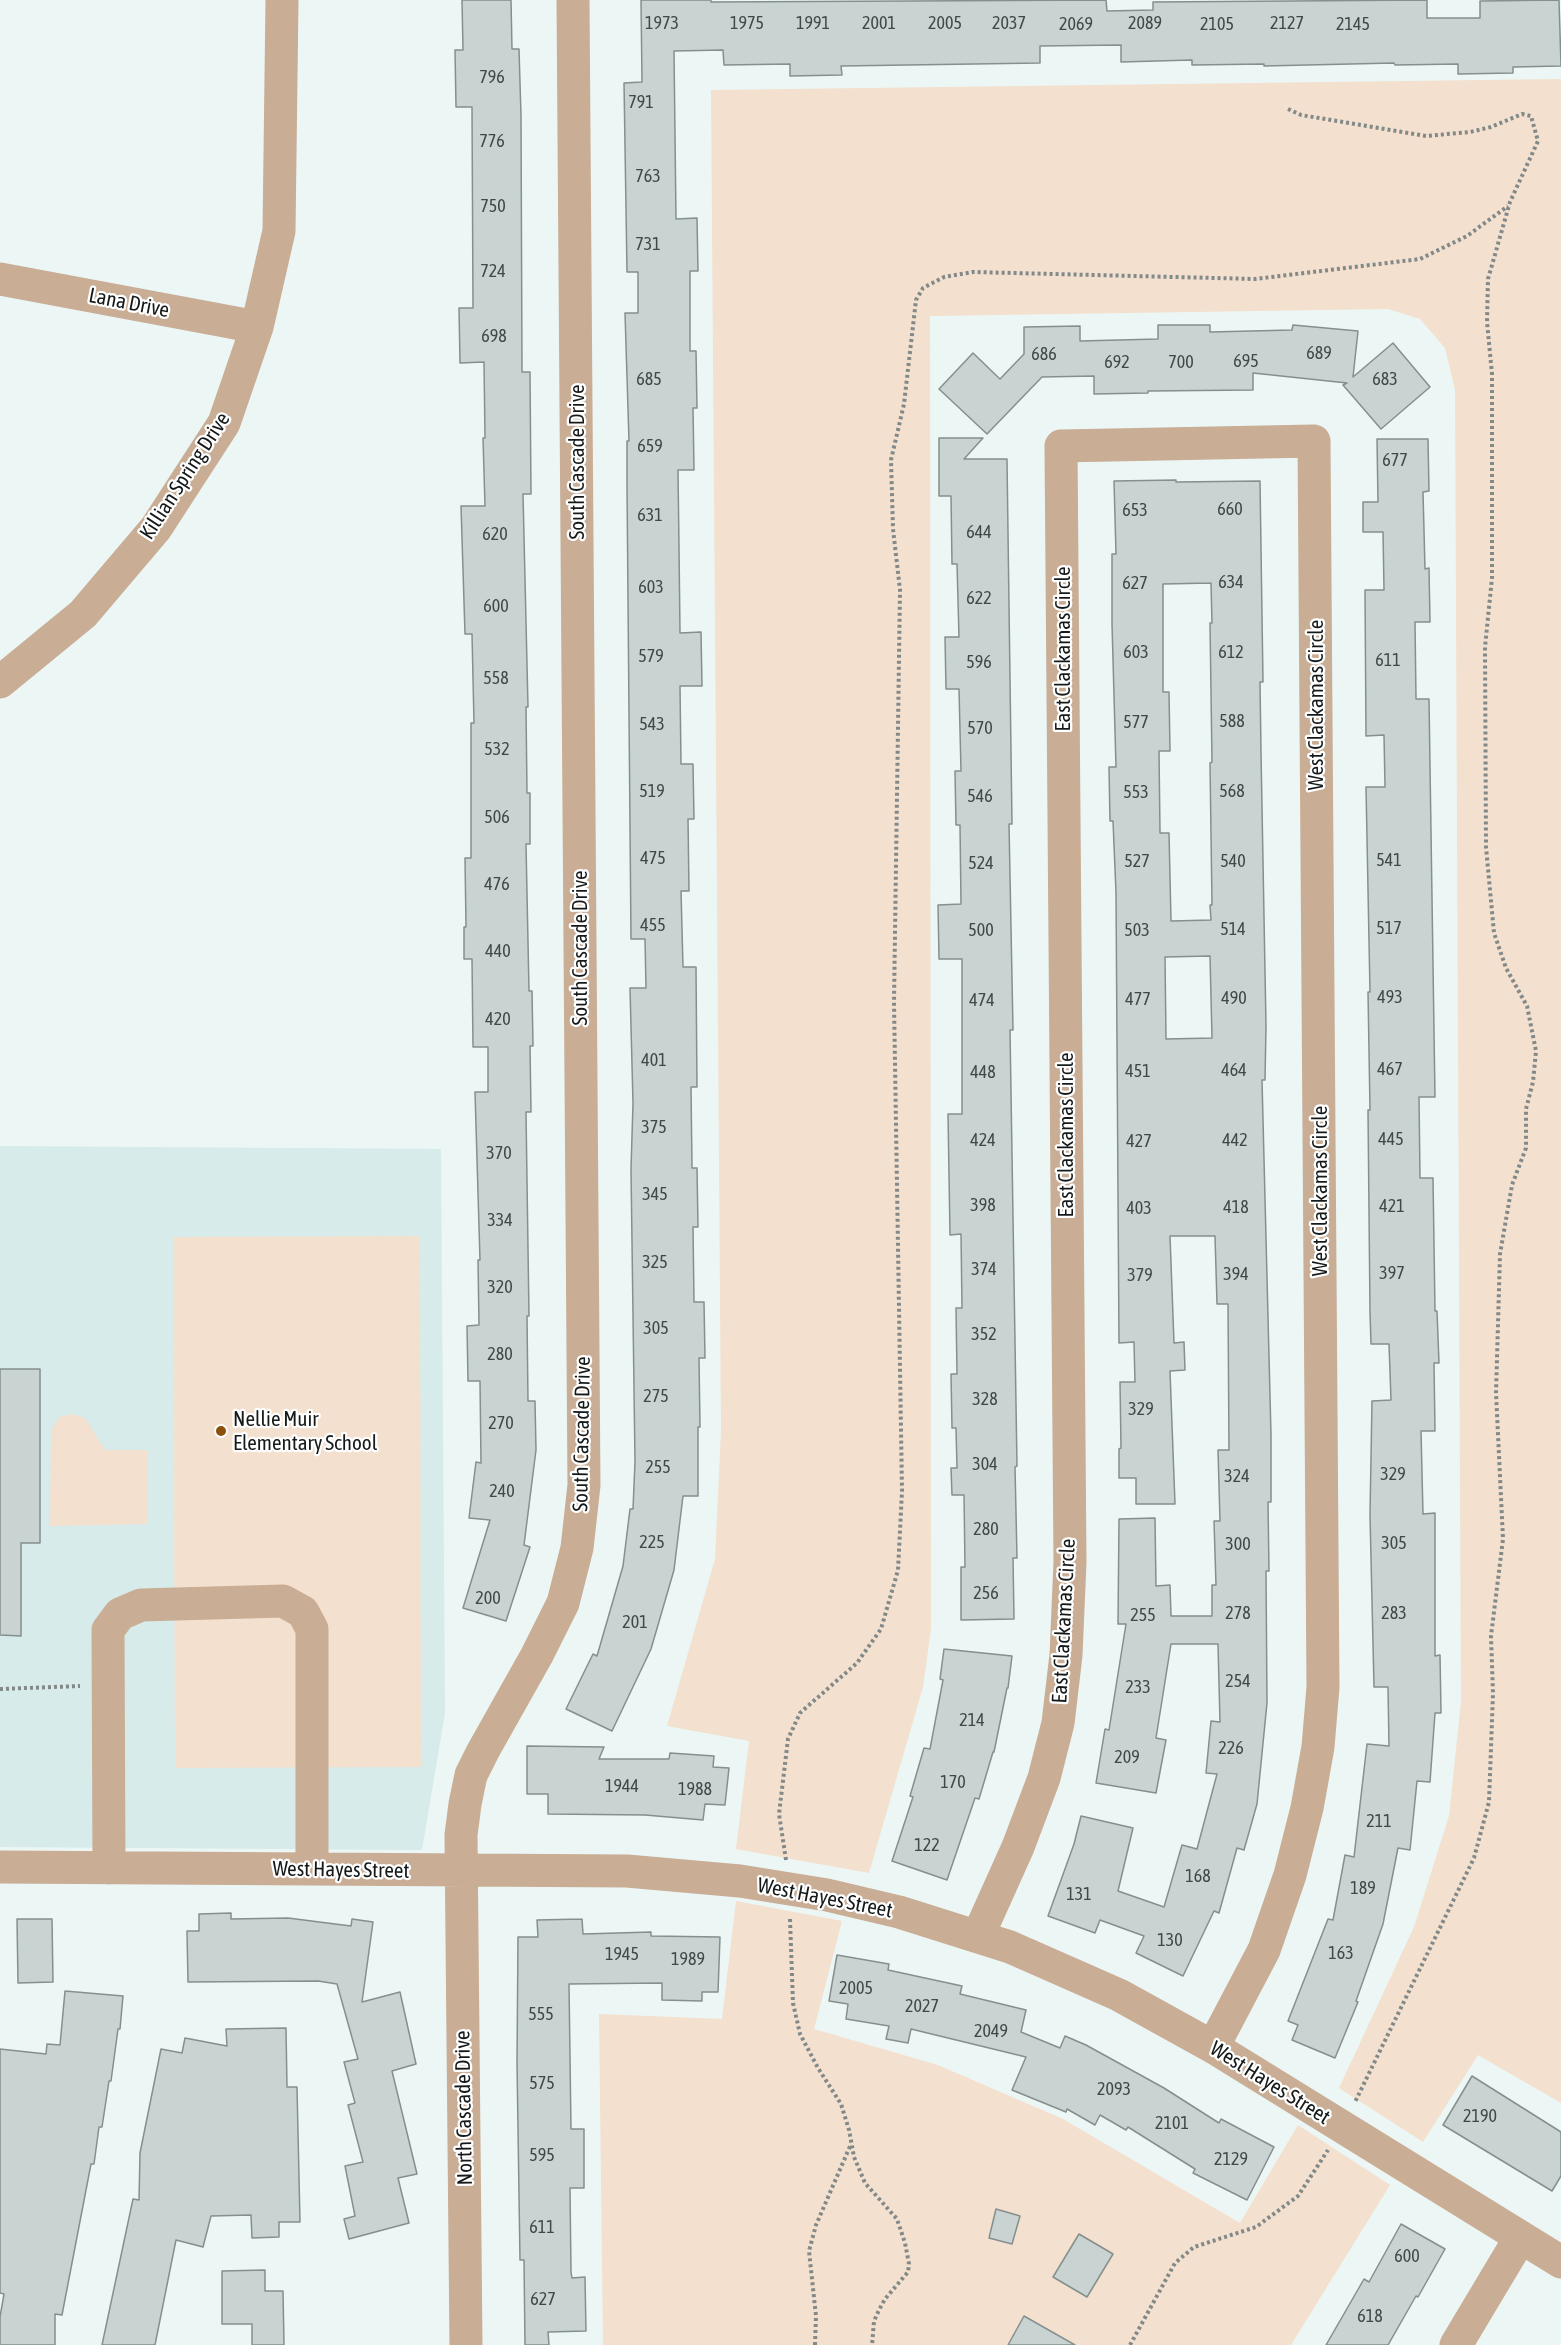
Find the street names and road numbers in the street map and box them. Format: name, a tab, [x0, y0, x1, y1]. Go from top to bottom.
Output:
street label: Lana Drive	[87, 283, 171, 323]
street label: South Cascade Drive	[564, 384, 590, 540]
street label: Killian Spring Drive	[135, 408, 235, 544]
street label: East Clackamas Circle	[1050, 567, 1076, 731]
street label: West Clackamas Circle	[1303, 620, 1329, 790]
street label: South Cascade Drive	[567, 870, 593, 1026]
street label: East Clackamas Circle	[1053, 1053, 1079, 1217]
street label: West Clackamas Circle	[1307, 1106, 1333, 1276]
street label: South Cascade Drive	[568, 1356, 596, 1512]
street label: East Clackamas Circle	[1047, 1538, 1081, 1704]
street label: West Hayes Street	[272, 1856, 410, 1884]
street label: West Hayes Street	[755, 1873, 895, 1923]
street label: North Cascade Drive	[450, 2030, 478, 2186]
street label: West Hayes Street	[1205, 2036, 1335, 2130]

